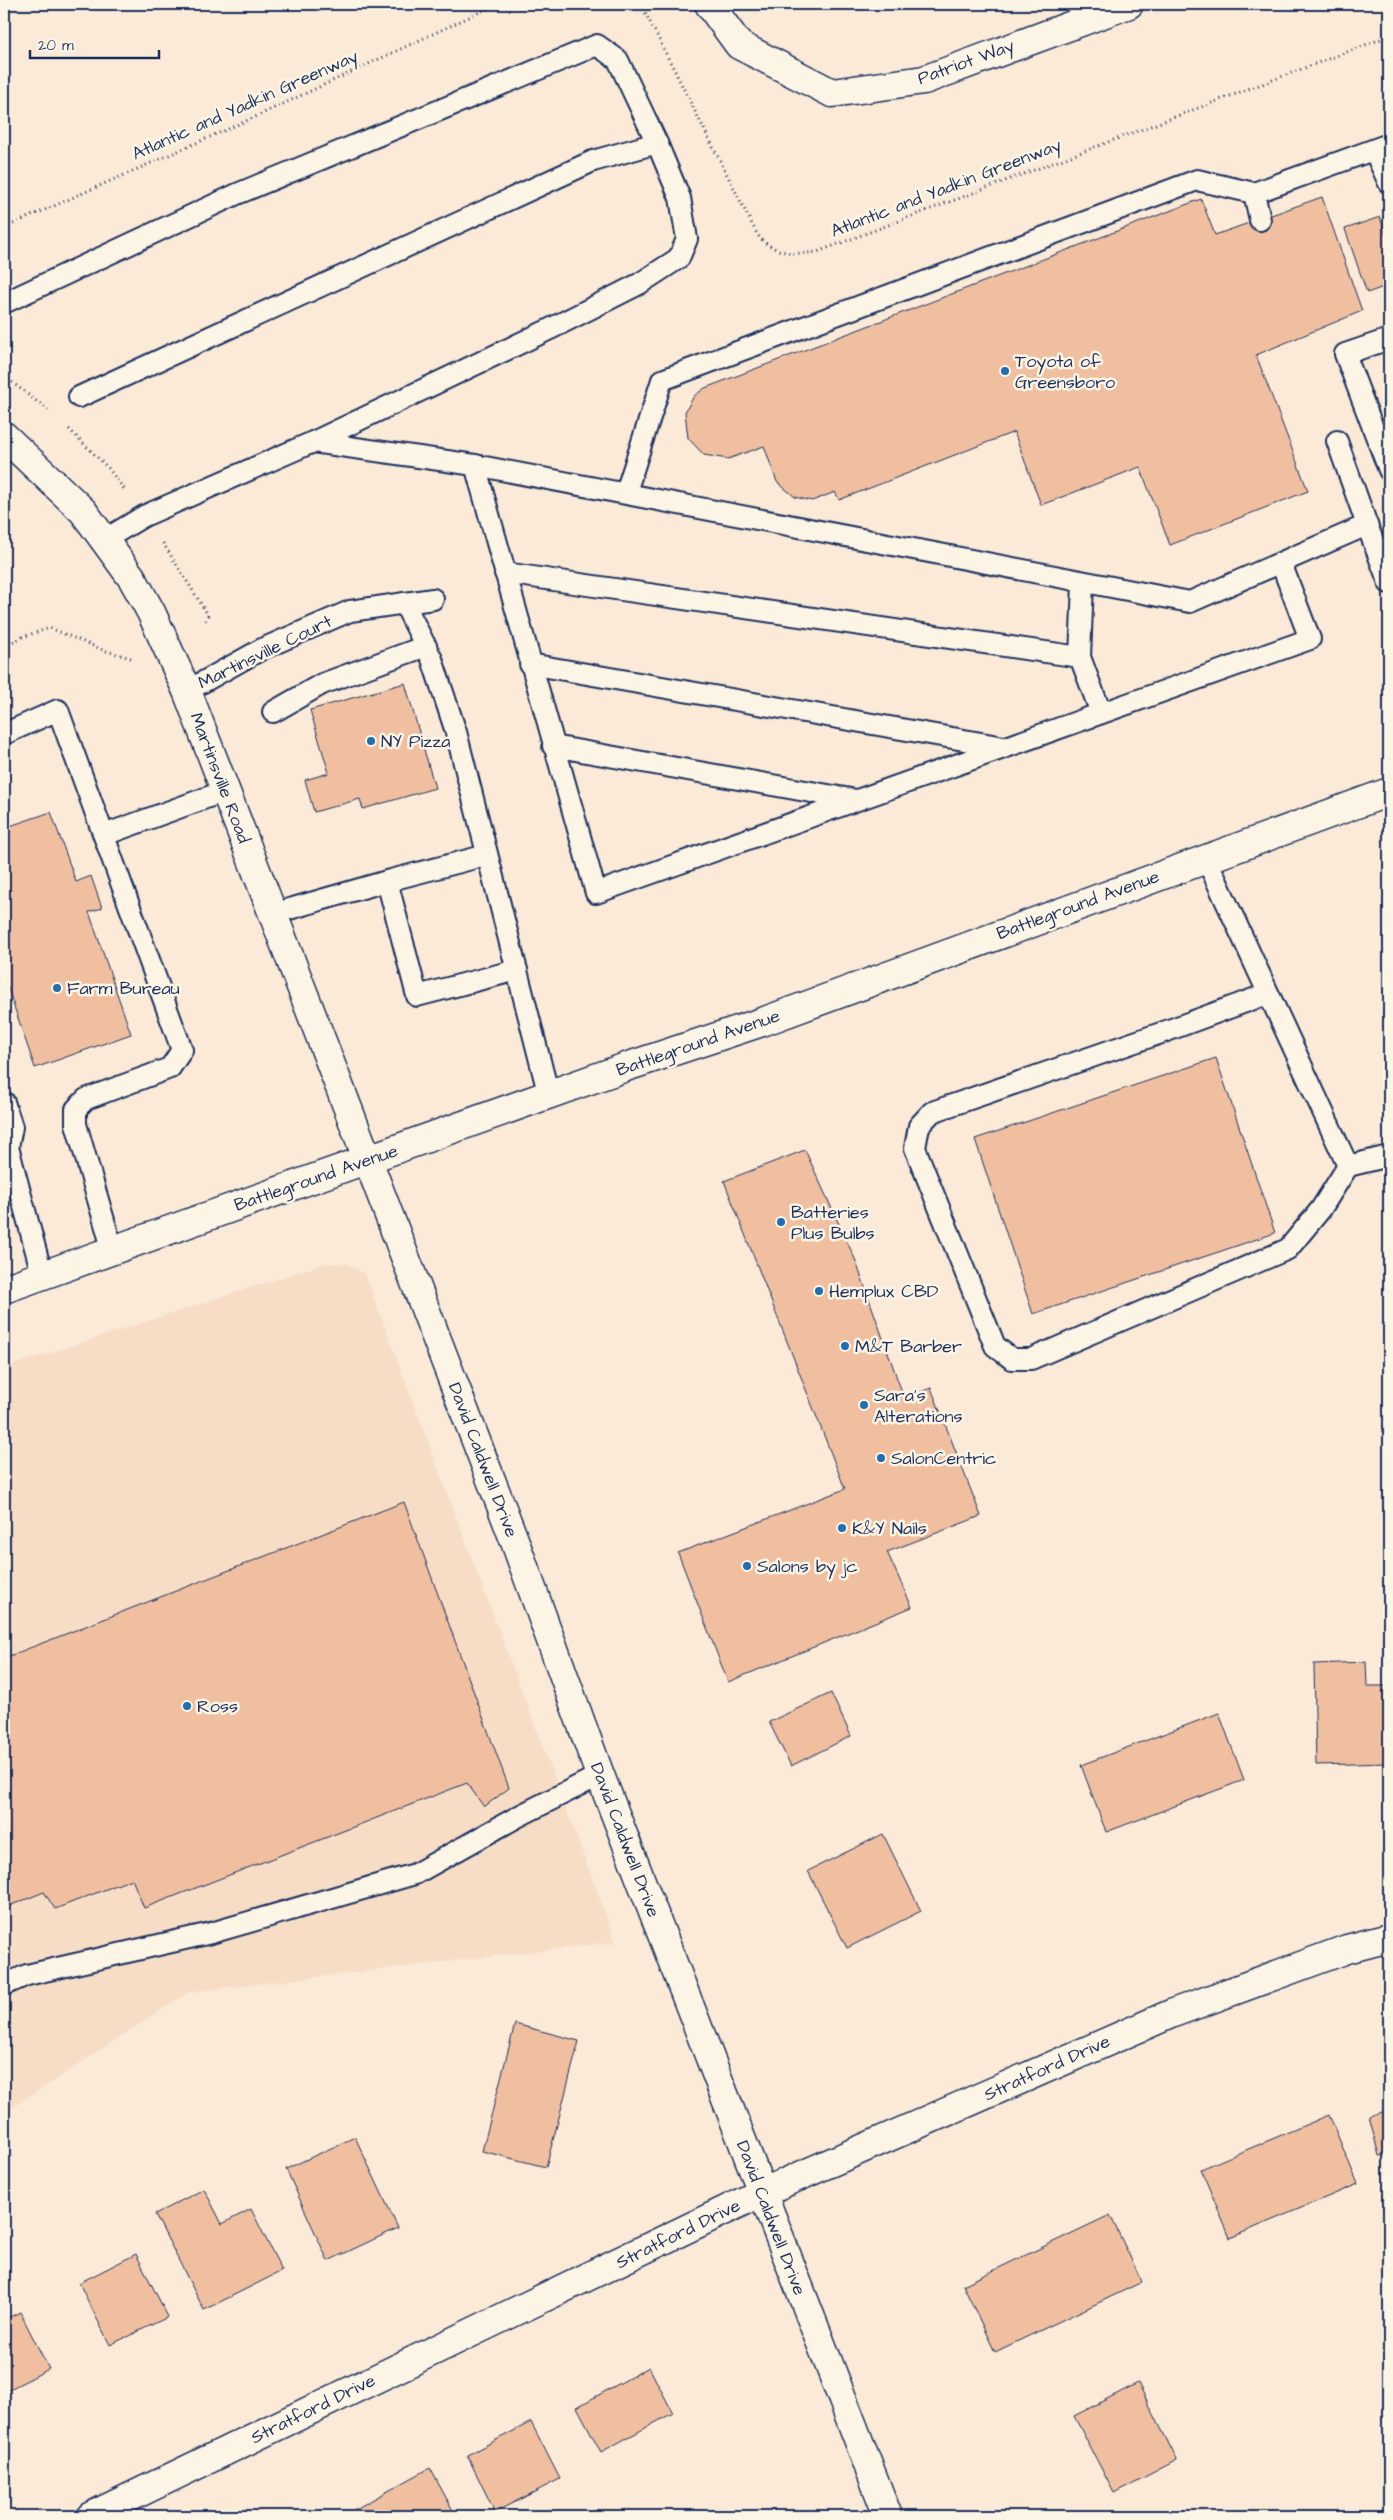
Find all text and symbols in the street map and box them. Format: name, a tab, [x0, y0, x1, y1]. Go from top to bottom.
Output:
scale bar	[30, 28, 159, 60]
street label: Patriot Way	[914, 33, 1018, 92]
text: 20 m	[38, 35, 74, 56]
street label: Atlantic and Yadkin Greenway	[128, 44, 363, 167]
street label: Atlantic and Yadkin Greenway	[827, 132, 1066, 245]
place label: Toyota of Greensboro	[1015, 349, 1115, 395]
marker: Toyota of Greensboro	[999, 365, 1011, 377]
street label: Martinsville Court	[194, 608, 337, 695]
street label: Martinsville Road	[184, 709, 256, 847]
place label: NY Pizza	[381, 729, 450, 754]
marker: NY Pizza	[365, 735, 377, 747]
street label: Battleground Avenue	[993, 864, 1163, 947]
place label: Farm Bureau	[67, 976, 180, 1001]
marker: Farm Bureau	[51, 982, 63, 994]
street label: Battleground Avenue	[613, 1003, 784, 1084]
street label: Battleground Avenue	[231, 1138, 402, 1219]
place label: Batteries Plus Bulbs	[791, 1200, 875, 1246]
marker: Batteries Plus Bulbs	[775, 1216, 787, 1228]
place label: Hemplux CBD	[829, 1279, 939, 1304]
marker: Hemplux CBD	[813, 1285, 825, 1297]
place label: M&T Barber	[855, 1334, 962, 1359]
marker: M&T Barber	[839, 1340, 851, 1352]
street label: David Caldwell Drive	[442, 1379, 524, 1541]
place label: Sara's Alterations	[874, 1383, 963, 1429]
marker: Sara's Alterations	[858, 1399, 870, 1411]
place label: SalonCentric	[891, 1446, 997, 1471]
marker: SalonCentric	[875, 1452, 887, 1464]
place label: K&Y Nails	[852, 1516, 927, 1541]
marker: K&Y Nails	[836, 1522, 848, 1534]
place label: Salons by jc	[757, 1554, 858, 1580]
marker: Salons by jc	[741, 1560, 753, 1572]
place label: Ross	[197, 1694, 238, 1719]
marker: Ross	[181, 1700, 193, 1712]
street label: David Caldwell Drive	[584, 1759, 666, 1921]
street label: Stratford Drive	[980, 2029, 1114, 2107]
street label: David Caldwell Drive	[730, 2137, 812, 2299]
street label: Stratford Drive	[611, 2193, 745, 2275]
street label: Stratford Drive	[246, 2368, 380, 2450]

